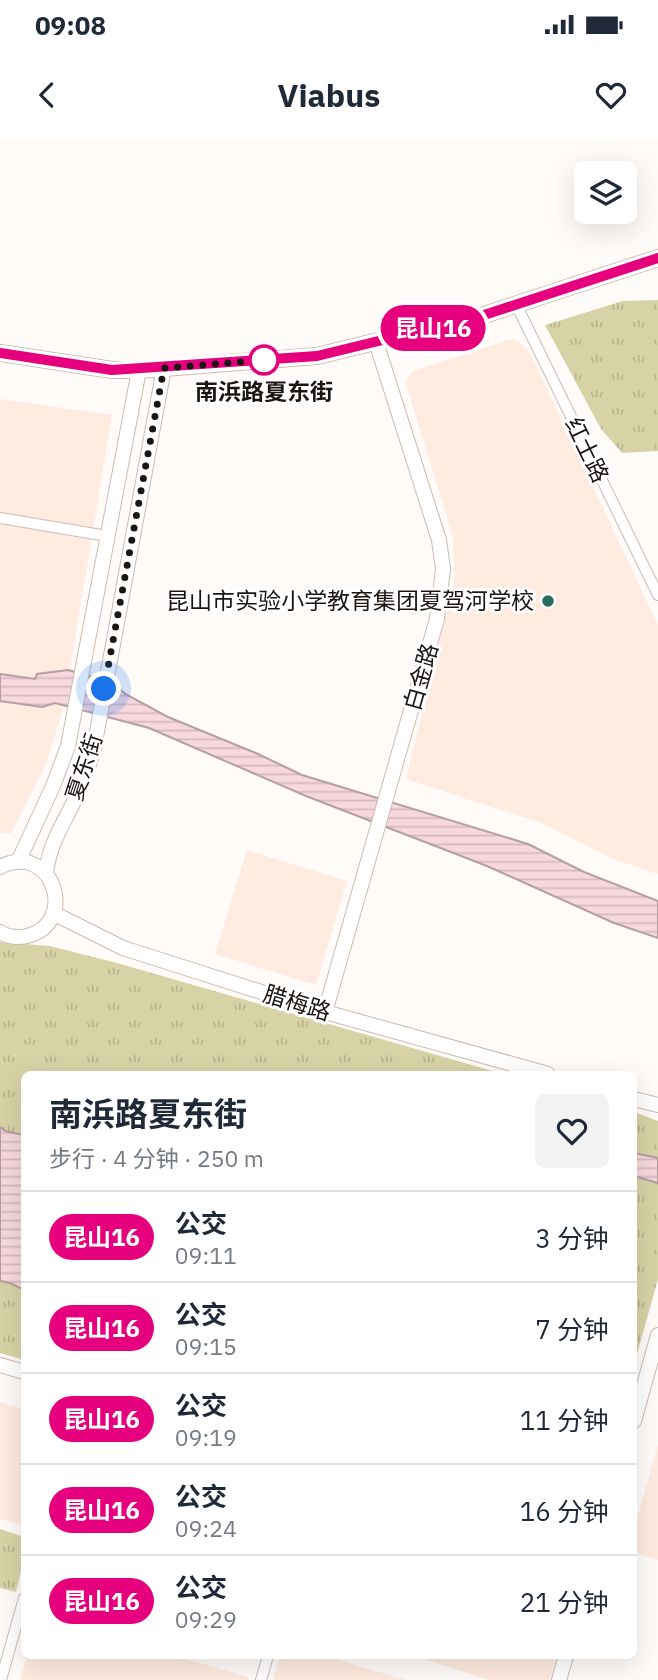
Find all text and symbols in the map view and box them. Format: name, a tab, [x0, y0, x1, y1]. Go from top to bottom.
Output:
text: 09:08	[35, 8, 106, 42]
text: Viabus	[278, 74, 380, 116]
icon: back	[28, 76, 66, 114]
icon: heart	[592, 76, 630, 114]
map controls	[574, 161, 637, 224]
button: layers	[574, 161, 637, 224]
line badge: 昆山16	[384, 305, 482, 351]
text: 昆山16	[395, 312, 471, 344]
marker: 南浜路夏东街	[249, 345, 279, 375]
place label: 南浜路夏东街	[195, 376, 333, 406]
street label: 红士路	[559, 412, 617, 487]
place label: 昆山市实验小学教育集团夏驾河学校	[166, 585, 534, 615]
marker: 昆山市实验小学教育集团夏驾河学校	[540, 593, 556, 609]
street label: 白金路	[396, 639, 444, 714]
your location	[86, 671, 121, 706]
street label: 夏东街	[58, 729, 108, 804]
street label: 腊梅路	[260, 978, 335, 1026]
text: 南浜路夏东街	[49, 1092, 247, 1135]
button: heart	[535, 1094, 609, 1168]
text: 步行 · 4 分钟 · 250 m	[49, 1143, 264, 1173]
text: 公交	[175, 1206, 227, 1240]
text: 昆山16	[63, 1221, 140, 1253]
text: 3 分钟	[535, 1221, 609, 1255]
text: 09:11	[175, 1240, 237, 1270]
text: 公交	[175, 1297, 227, 1331]
text: 昆山16	[63, 1312, 140, 1344]
text: 7 分钟	[535, 1312, 609, 1346]
text: 09:15	[175, 1331, 237, 1361]
text: 公交	[175, 1388, 227, 1422]
text: 昆山16	[63, 1403, 140, 1435]
text: 11 分钟	[520, 1403, 609, 1437]
text: 09:19	[175, 1422, 237, 1452]
text: 公交	[175, 1479, 227, 1513]
text: 昆山16	[63, 1494, 140, 1526]
text: 16 分钟	[520, 1494, 609, 1528]
text: 09:24	[175, 1513, 237, 1543]
text: 公交	[175, 1570, 227, 1604]
text: 昆山16	[63, 1585, 140, 1617]
text: 21 分钟	[520, 1585, 609, 1619]
text: 09:29	[175, 1604, 237, 1634]

